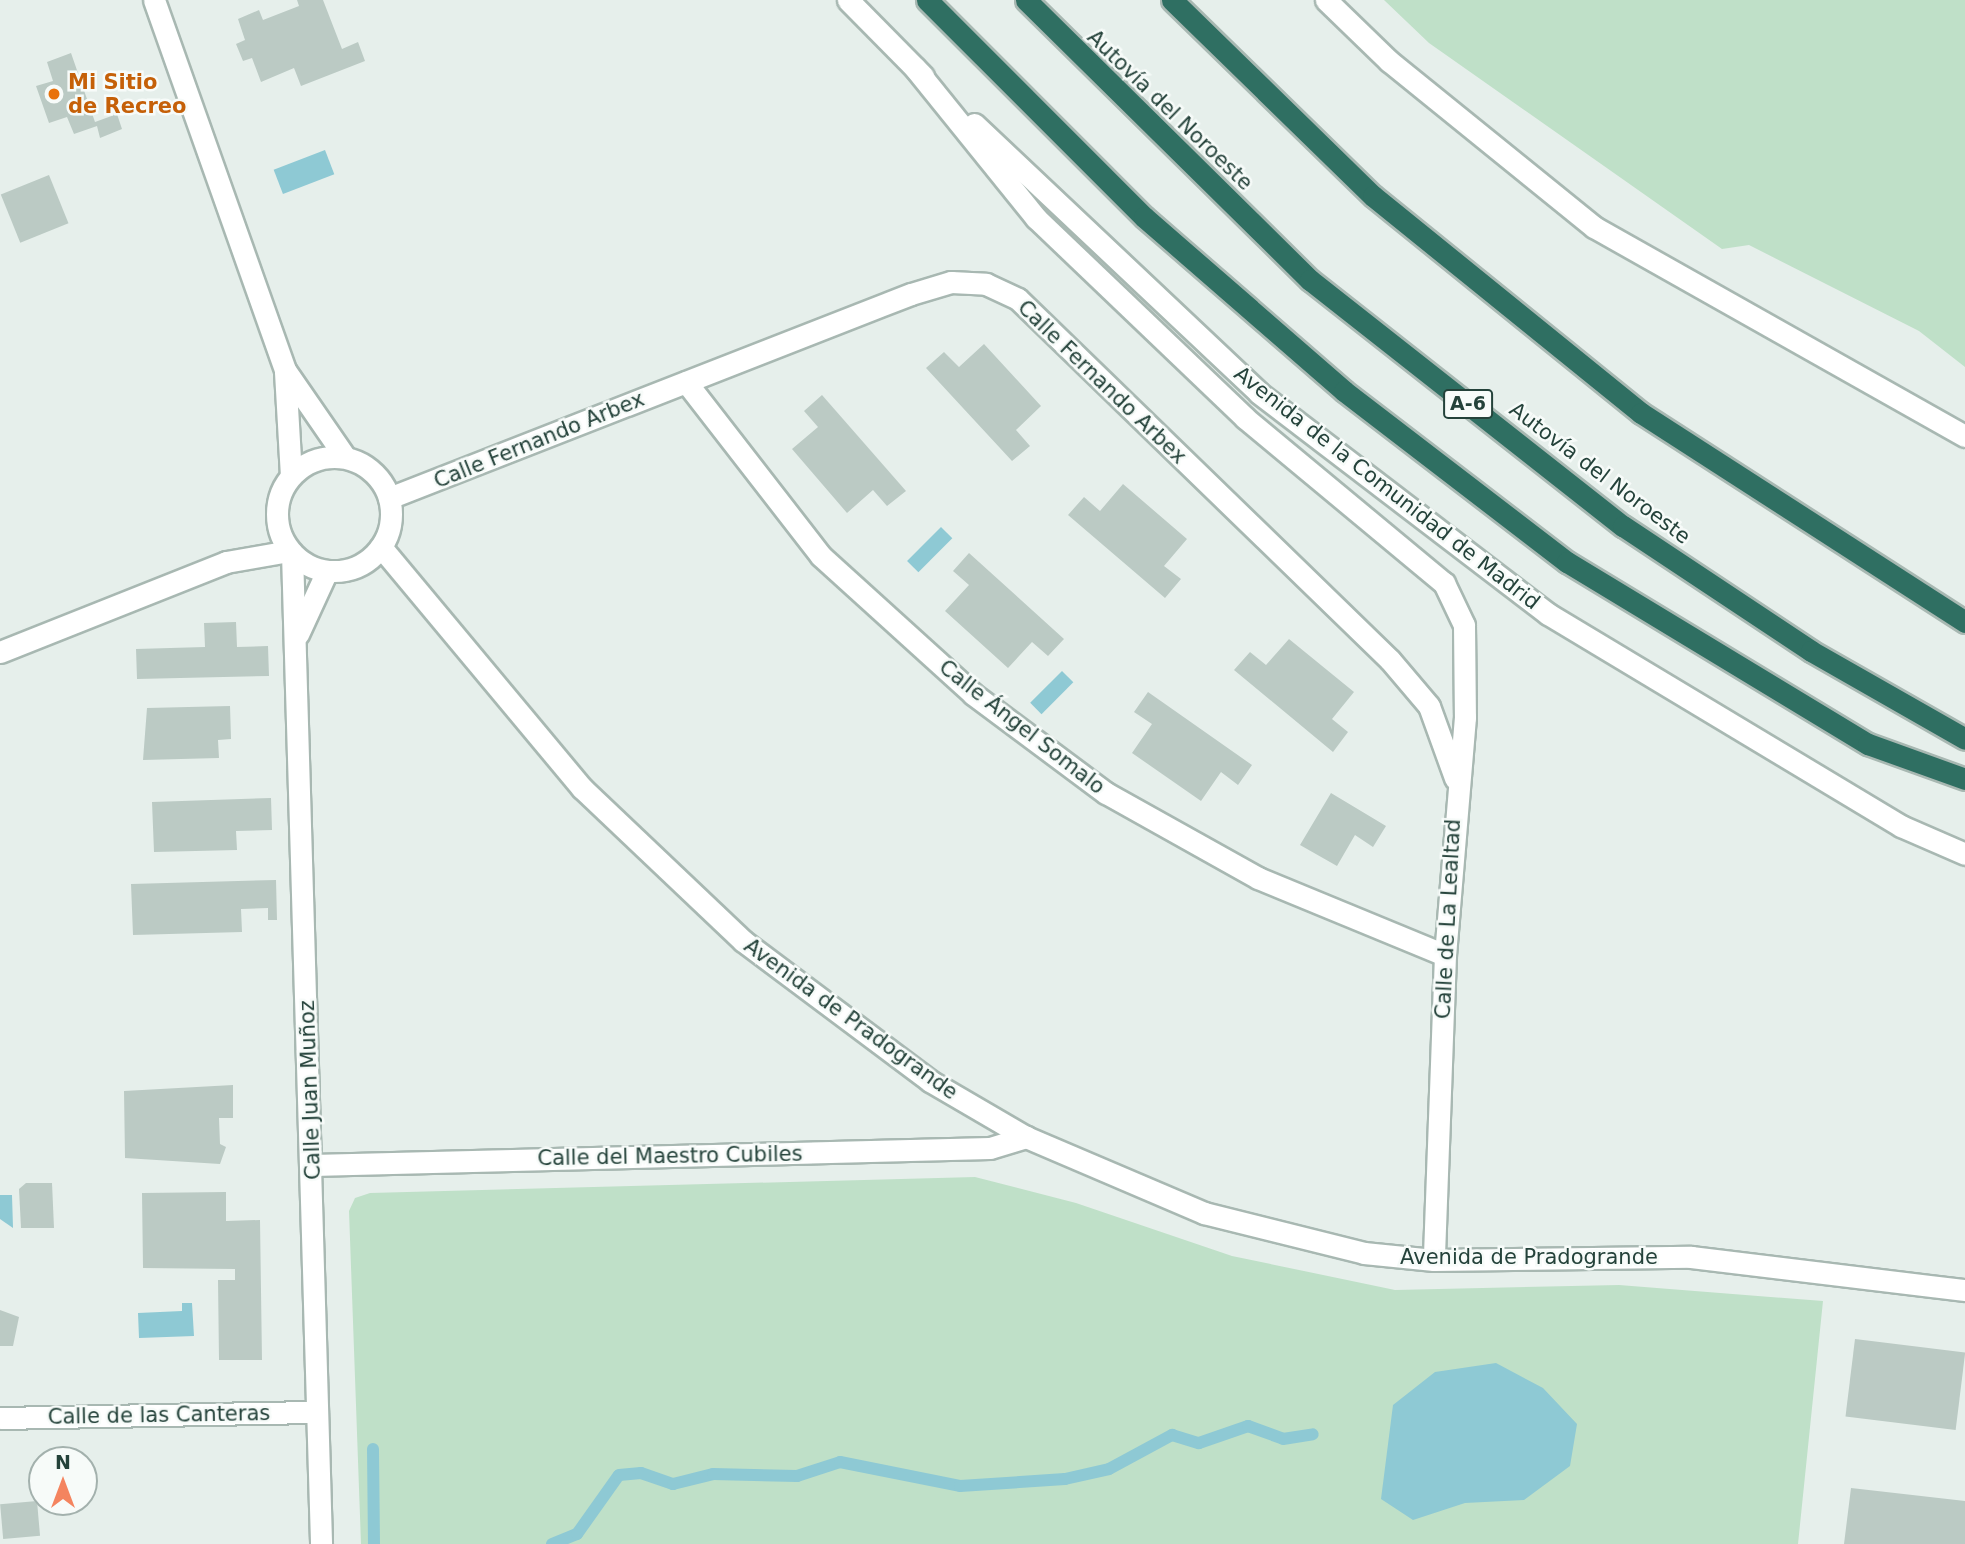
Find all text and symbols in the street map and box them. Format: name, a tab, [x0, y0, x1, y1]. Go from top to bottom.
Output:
street label: Autovía del Noroeste	[1082, 25, 1258, 195]
place label: Mi Sitio de Recreo	[68, 69, 186, 119]
marker: Mi Sitio de Recreo	[46, 86, 62, 102]
street label: Calle Fernando Arbex	[1012, 295, 1192, 469]
street label: Avenida de la Comunidad de Madrid	[1229, 361, 1545, 615]
street label: Calle Fernando Arbex	[430, 386, 648, 494]
road number: A-6	[1442, 388, 1494, 420]
street label: Autovía del Noroeste	[1505, 397, 1695, 549]
street label: Calle Ángel Somalo	[934, 654, 1110, 800]
street label: Calle de La Lealtad	[1430, 818, 1466, 1020]
street label: Avenida de Pradogrande	[739, 933, 963, 1105]
street label: Calle Juan Muñoz	[294, 1000, 326, 1180]
street label: Calle del Maestro Cubiles	[537, 1141, 803, 1171]
street label: Avenida de Pradogrande	[1400, 1244, 1658, 1270]
street label: Calle de las Canteras	[48, 1400, 270, 1430]
north arrow	[28, 1446, 98, 1516]
text: N	[55, 1451, 71, 1473]

